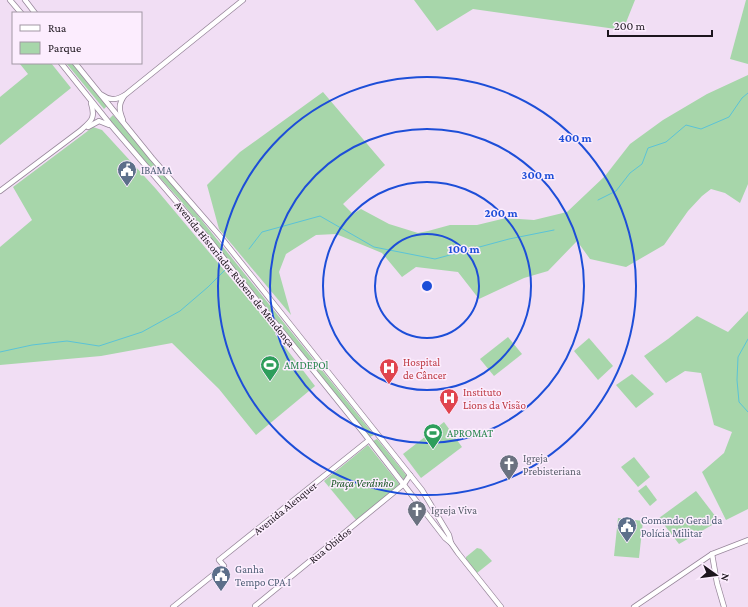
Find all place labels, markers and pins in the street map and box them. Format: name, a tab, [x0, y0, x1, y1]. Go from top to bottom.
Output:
public building icon: IBAMA	[116, 159, 138, 187]
place label: IBAMA	[141, 164, 173, 176]
centre of rings	[420, 279, 434, 293]
sports icon: AMDEPOl	[259, 354, 281, 382]
place label: Hospital de Câncer	[403, 356, 446, 381]
hospital icon: Hospital de Câncer	[378, 357, 400, 385]
place label: AMDEPOl	[284, 359, 329, 371]
place label: Instituto Lions da Visão	[463, 386, 526, 411]
hospital icon: Instituto Lions da Visão	[438, 387, 460, 415]
sports icon: APROMAT	[422, 422, 444, 450]
place label: APROMAT	[447, 427, 493, 439]
place label: Igreja Prebisteriana	[523, 452, 581, 477]
church icon: Igreja Prebisteriana	[498, 453, 520, 481]
church icon: Igreja Viva	[406, 499, 428, 527]
place label: Igreja Viva	[431, 504, 477, 517]
place label: Comando Geral da Polícia Militar	[641, 514, 722, 539]
public building icon: Comando Geral da Polícia Militar	[616, 515, 638, 543]
place label: Ganha Tempo CPA I	[235, 563, 291, 589]
public building icon: Ganha Tempo CPA I	[210, 564, 232, 592]

